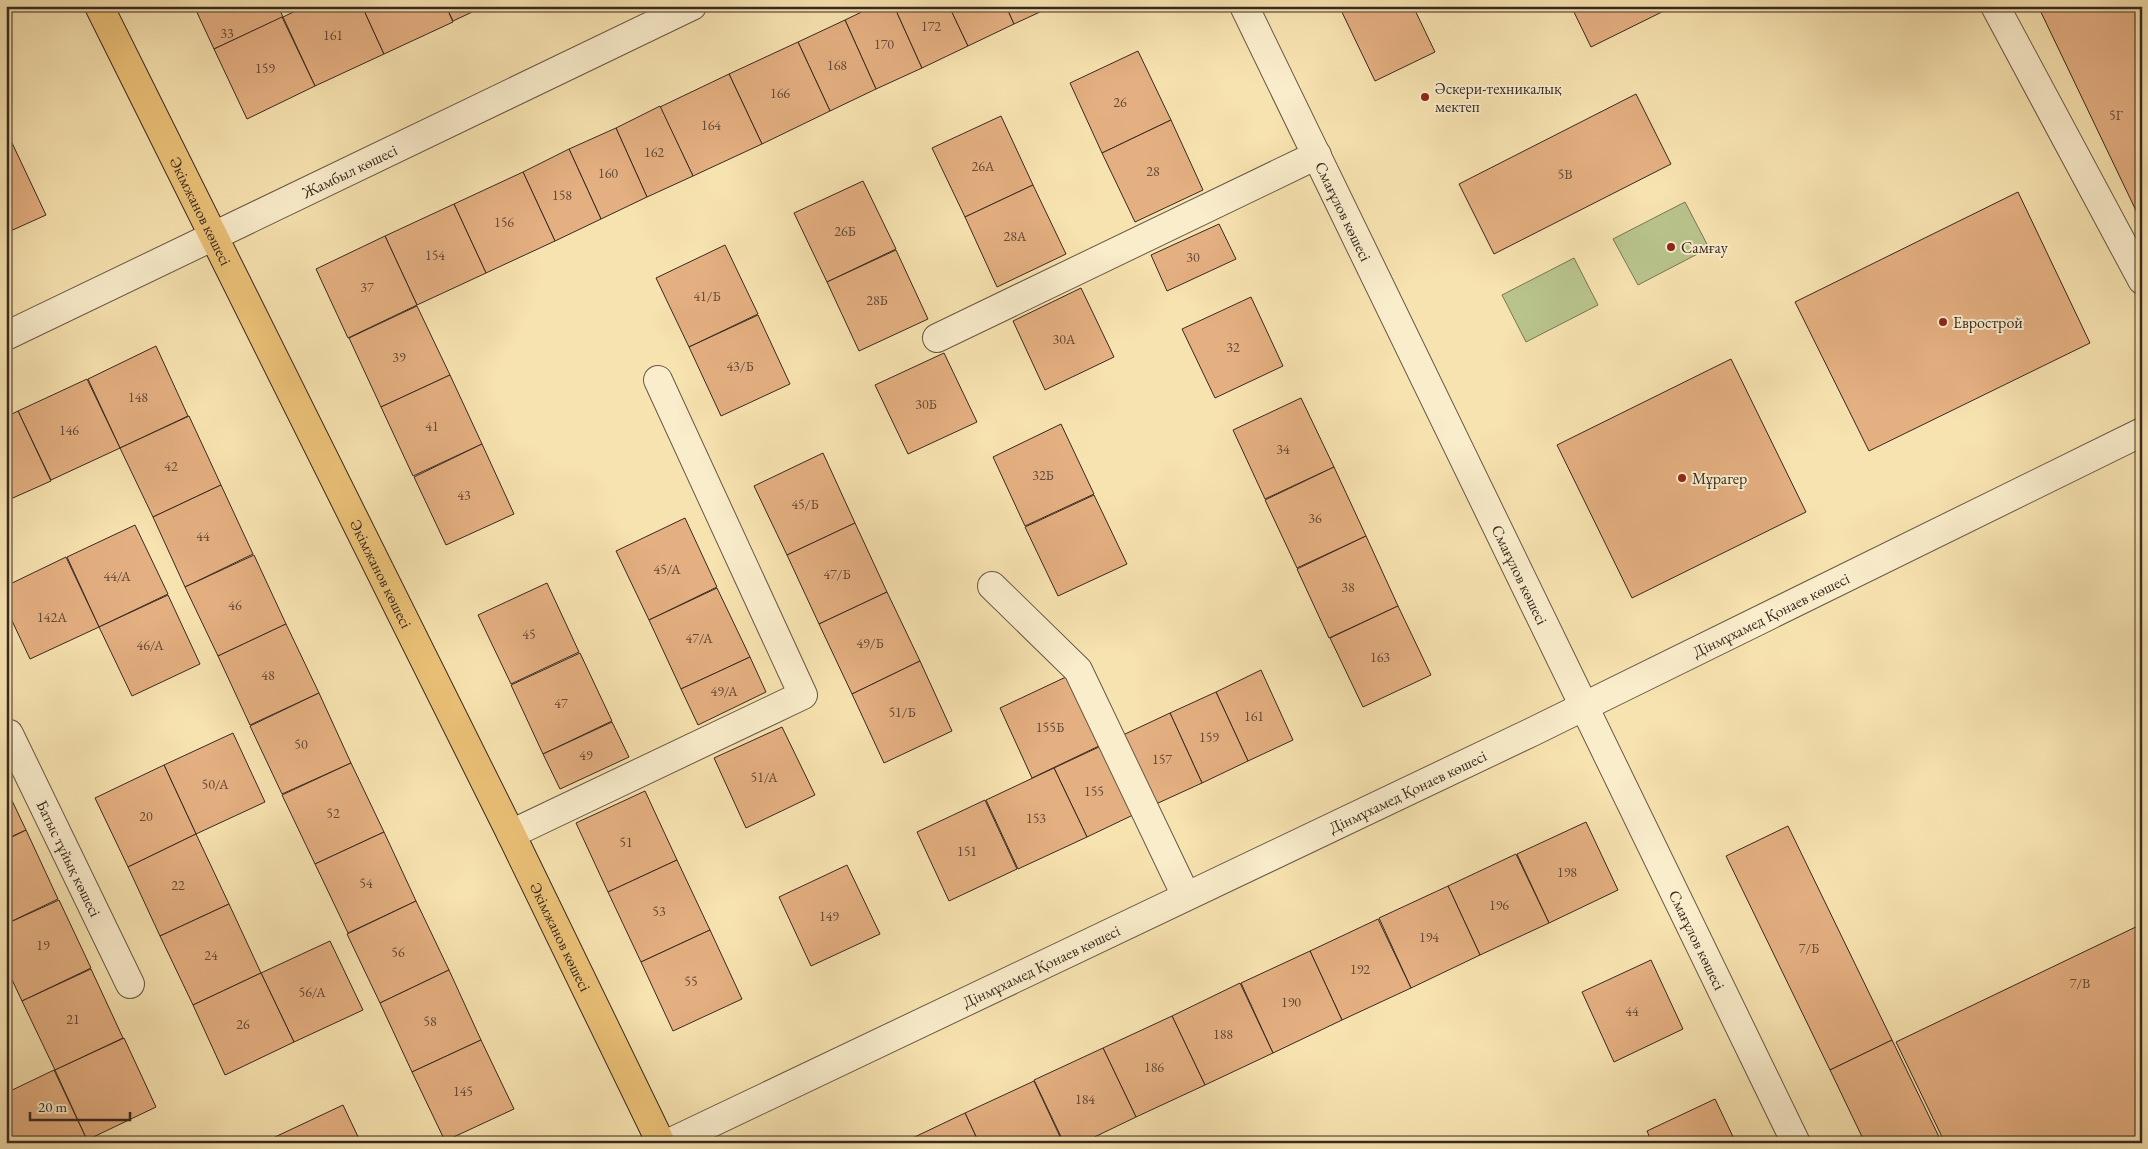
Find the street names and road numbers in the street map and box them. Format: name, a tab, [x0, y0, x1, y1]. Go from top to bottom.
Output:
street label: Жамбыл көшесі	[297, 139, 400, 203]
street label: Әкімжанов көшесі	[165, 153, 237, 269]
street label: Смағұлов көшесі	[1310, 158, 1377, 265]
street label: Әкімжанов көшесі	[346, 516, 417, 632]
street label: Смағұлов көшесі	[1487, 521, 1553, 628]
street label: Дінмұхамед Қонаев көшесі	[1689, 567, 1853, 662]
street label: Дінмұхамед Қонаев көшесі	[1325, 745, 1490, 838]
street label: Батыс тұйық көшесі	[32, 796, 106, 920]
street label: Әкімжанов көшесі	[525, 879, 596, 995]
street label: Смағұлов көшесі	[1664, 886, 1731, 993]
street label: Дінмұхамед Қонаев көшесі	[959, 919, 1123, 1012]

